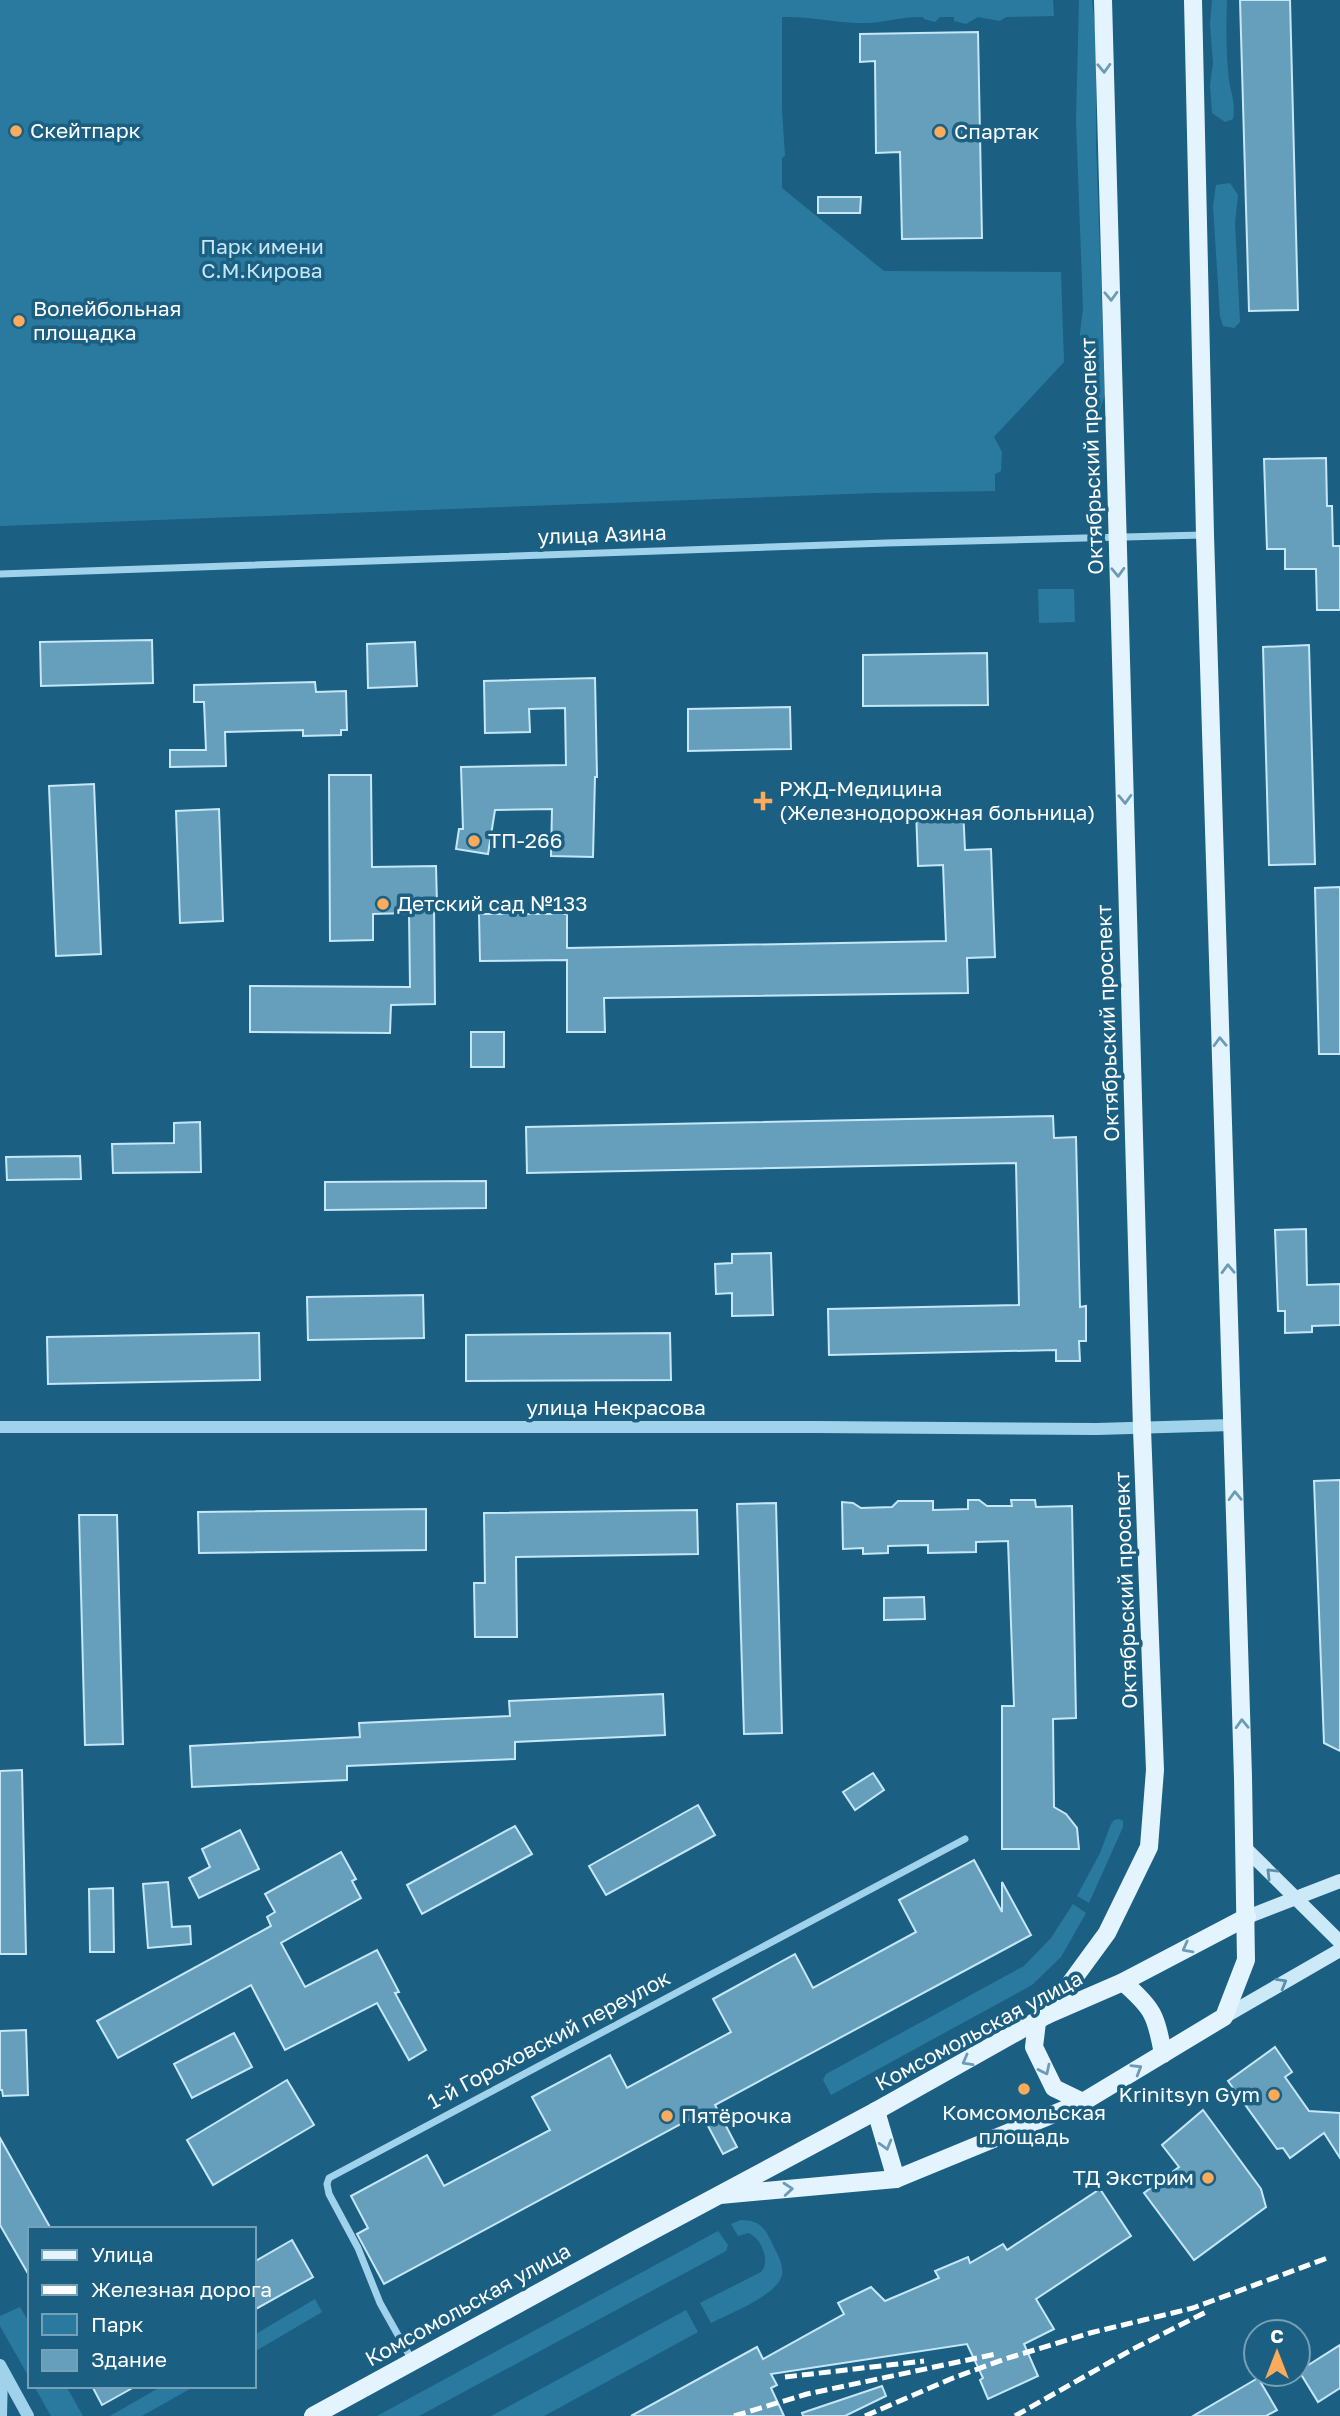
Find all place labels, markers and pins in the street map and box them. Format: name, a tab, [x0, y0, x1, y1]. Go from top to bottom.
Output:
place label: Скейтпарк	[30, 117, 141, 143]
place label: Спартак	[954, 118, 1039, 144]
marker: Скейтпарк	[8, 123, 24, 139]
marker: Спартак	[932, 124, 948, 140]
place label: Волейбольная площадка	[33, 295, 182, 345]
marker: Волейбольная площадка	[11, 313, 27, 329]
place label: РЖД-Медицина (Железнодорожная больница)	[779, 775, 1095, 825]
marker: РЖД-Медицина (Железнодорожная больница)	[753, 791, 773, 811]
place label: ТП-266	[488, 827, 562, 853]
marker: ТП-266	[466, 833, 482, 849]
place label: Детский сад №133	[397, 890, 588, 916]
marker: Детский сад №133	[375, 896, 391, 912]
marker: Комсомольская площадь	[1016, 2081, 1032, 2097]
place label: Krinitsyn Gym	[1119, 2081, 1260, 2107]
marker: Krinitsyn Gym	[1266, 2087, 1282, 2103]
place label: Комсомольская площадь	[942, 2099, 1106, 2149]
place label: Пятёрочка	[681, 2102, 792, 2128]
marker: Пятёрочка	[659, 2108, 675, 2124]
place label: ТД Экстрим	[1073, 2164, 1194, 2190]
marker: ТД Экстрим	[1200, 2170, 1216, 2186]

